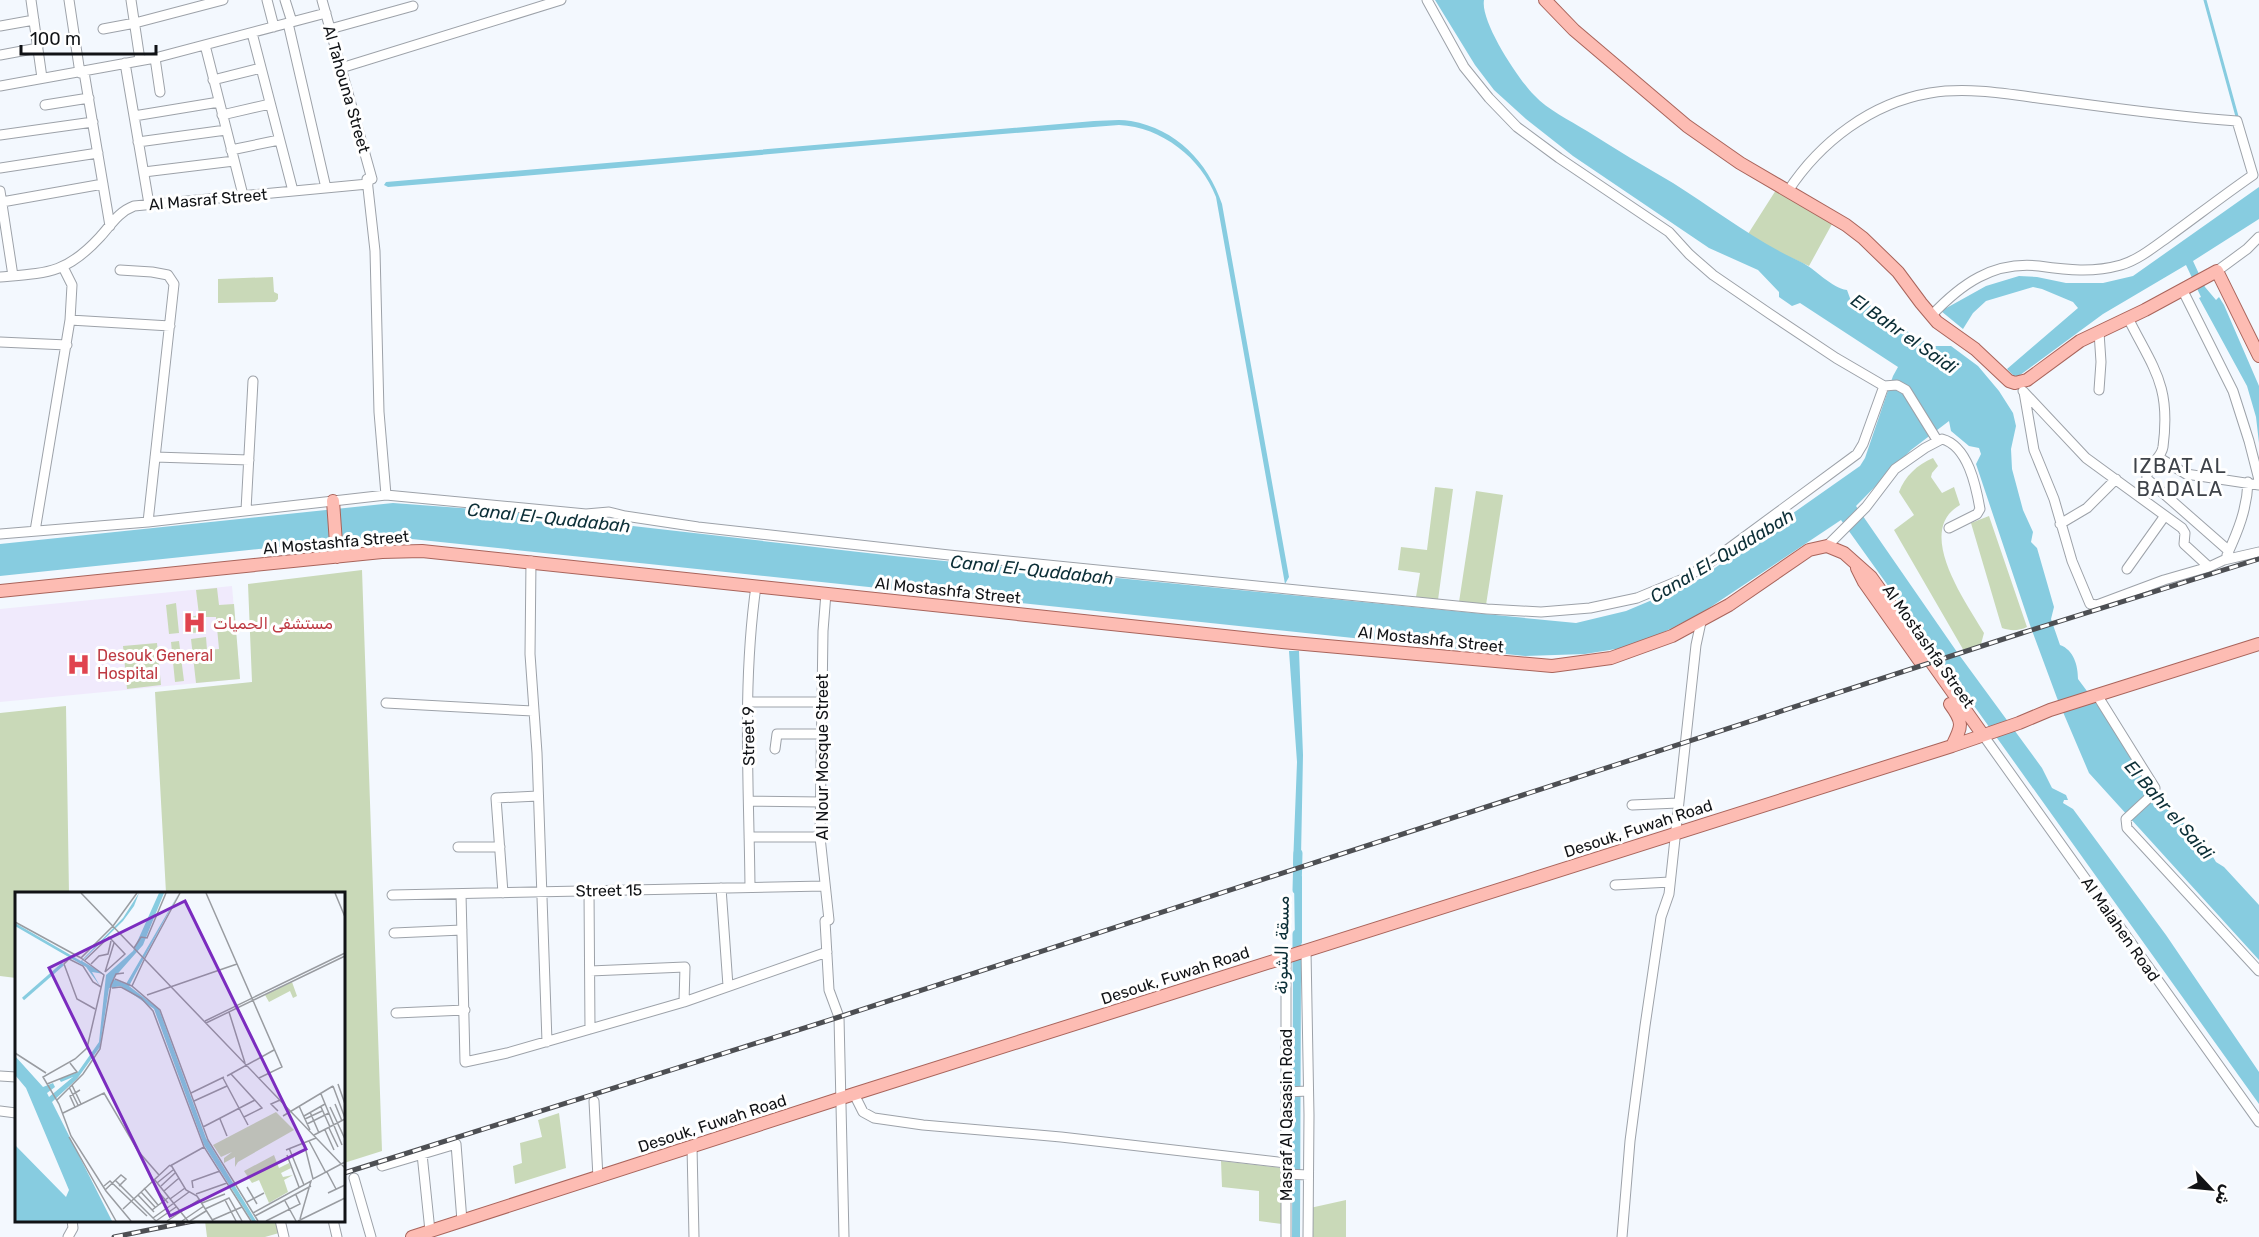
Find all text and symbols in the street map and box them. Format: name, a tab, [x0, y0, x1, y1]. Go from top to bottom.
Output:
scale bar	[21, 18, 156, 56]
street label: Al Tahouna Street	[319, 23, 374, 155]
text: 100 m	[30, 28, 81, 50]
street label: Al Masraf Street	[148, 185, 268, 214]
water label: El Bahr el Saidi	[1847, 289, 1962, 379]
district label: IZBAT AL BADALA	[2133, 454, 2227, 501]
water label: Canal El-Quddabah	[466, 498, 632, 538]
water label: Canal El-Quddabah	[1646, 504, 1798, 608]
street label: Al Mostashfa Street	[262, 527, 410, 558]
water label: Canal El-Quddabah	[949, 550, 1115, 590]
street label: Al Mostashfa Street	[874, 573, 1022, 608]
street label: Al Mostashfa Street	[1879, 581, 1978, 712]
hospital icon: مستشفى الحميات	[182, 610, 208, 636]
place label: مستشفى الحميات	[213, 614, 333, 633]
street label: Al Mostashfa Street	[1357, 622, 1505, 657]
place label: Desouk General Hospital	[97, 646, 213, 683]
hospital icon: Desouk General Hospital	[66, 651, 92, 677]
street label: Al Nour Mosque Street	[813, 674, 832, 840]
street label: Street 9	[738, 706, 759, 766]
water label: El Bahr el Saidi	[2120, 756, 2219, 865]
street label: Desouk, Fuwah Road	[1562, 796, 1715, 861]
street label: Al Malahen Road	[2078, 873, 2164, 985]
street label: Street 15	[576, 880, 642, 901]
inset map	[15, 892, 345, 1222]
water label: مسقة الشونة	[1270, 895, 1294, 994]
street label: Desouk, Fuwah Road	[1099, 943, 1252, 1008]
street label: Masraf Al Qasasin Road	[1277, 1029, 1296, 1201]
street label: Desouk, Fuwah Road	[636, 1091, 789, 1156]
north arrow	[2181, 1159, 2241, 1219]
text: ش	[2211, 1182, 2237, 1209]

